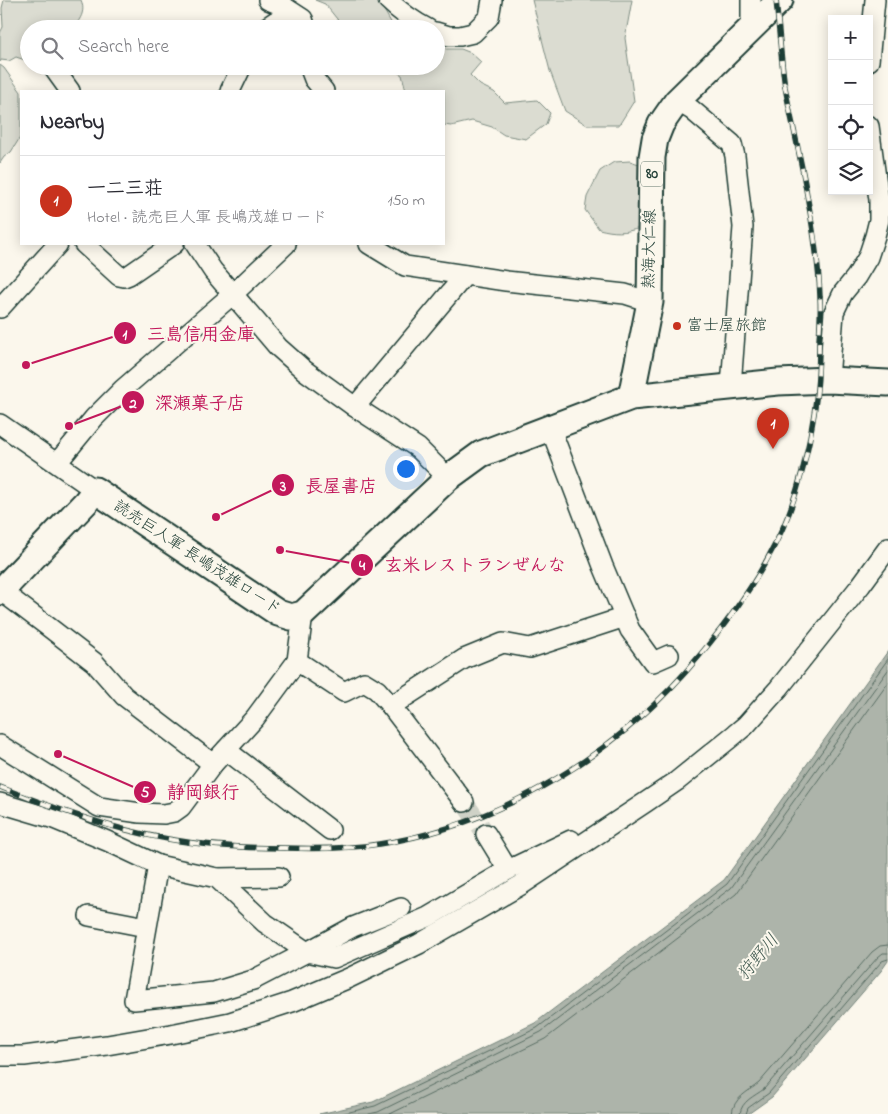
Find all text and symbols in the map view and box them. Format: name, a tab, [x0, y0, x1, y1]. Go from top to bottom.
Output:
map controls	[828, 15, 873, 195]
button: +	[828, 15, 873, 60]
search box	[20, 20, 445, 75]
icon: search	[38, 34, 66, 62]
text: Search here	[78, 34, 169, 61]
button: −	[828, 60, 873, 105]
button: locate	[828, 105, 873, 150]
text: Nearby	[40, 108, 104, 138]
button: layers	[828, 150, 873, 195]
road number: 80	[641, 162, 663, 186]
text: 一二三荘	[87, 176, 163, 203]
text: 1	[53, 189, 59, 213]
text: 150 m	[387, 189, 425, 213]
text: Hotel · 読売巨人軍 長嶋茂雄ロード	[87, 206, 327, 230]
street label: 熱海大仁線	[637, 209, 663, 289]
place label: 富士屋旅館	[687, 314, 767, 338]
callout: 三島信用金庫	[112, 317, 265, 350]
marker: 富士屋旅館	[671, 320, 683, 332]
text: 三島信用金庫	[147, 323, 255, 349]
text: 1	[123, 324, 128, 346]
callout: 深瀬菓子店	[120, 386, 255, 419]
text: 深瀬菓子店	[155, 392, 245, 418]
text: 2	[128, 393, 137, 415]
pin: 1	[757, 408, 789, 449]
your location	[393, 456, 419, 482]
callout: 長屋書店	[270, 469, 387, 502]
text: 長屋書店	[305, 475, 377, 501]
text: 3	[279, 476, 286, 498]
street label: 読売巨人軍 長嶋茂雄ロード	[108, 495, 286, 621]
callout: 玄米レストランぜんな	[350, 549, 575, 582]
text: 玄米レストランぜんな	[384, 554, 566, 580]
text: 4	[358, 555, 366, 577]
callout: 静岡銀行	[132, 775, 249, 808]
text: 静岡銀行	[167, 781, 239, 807]
text: 5	[141, 782, 150, 804]
water label: 狩野川	[732, 929, 786, 987]

